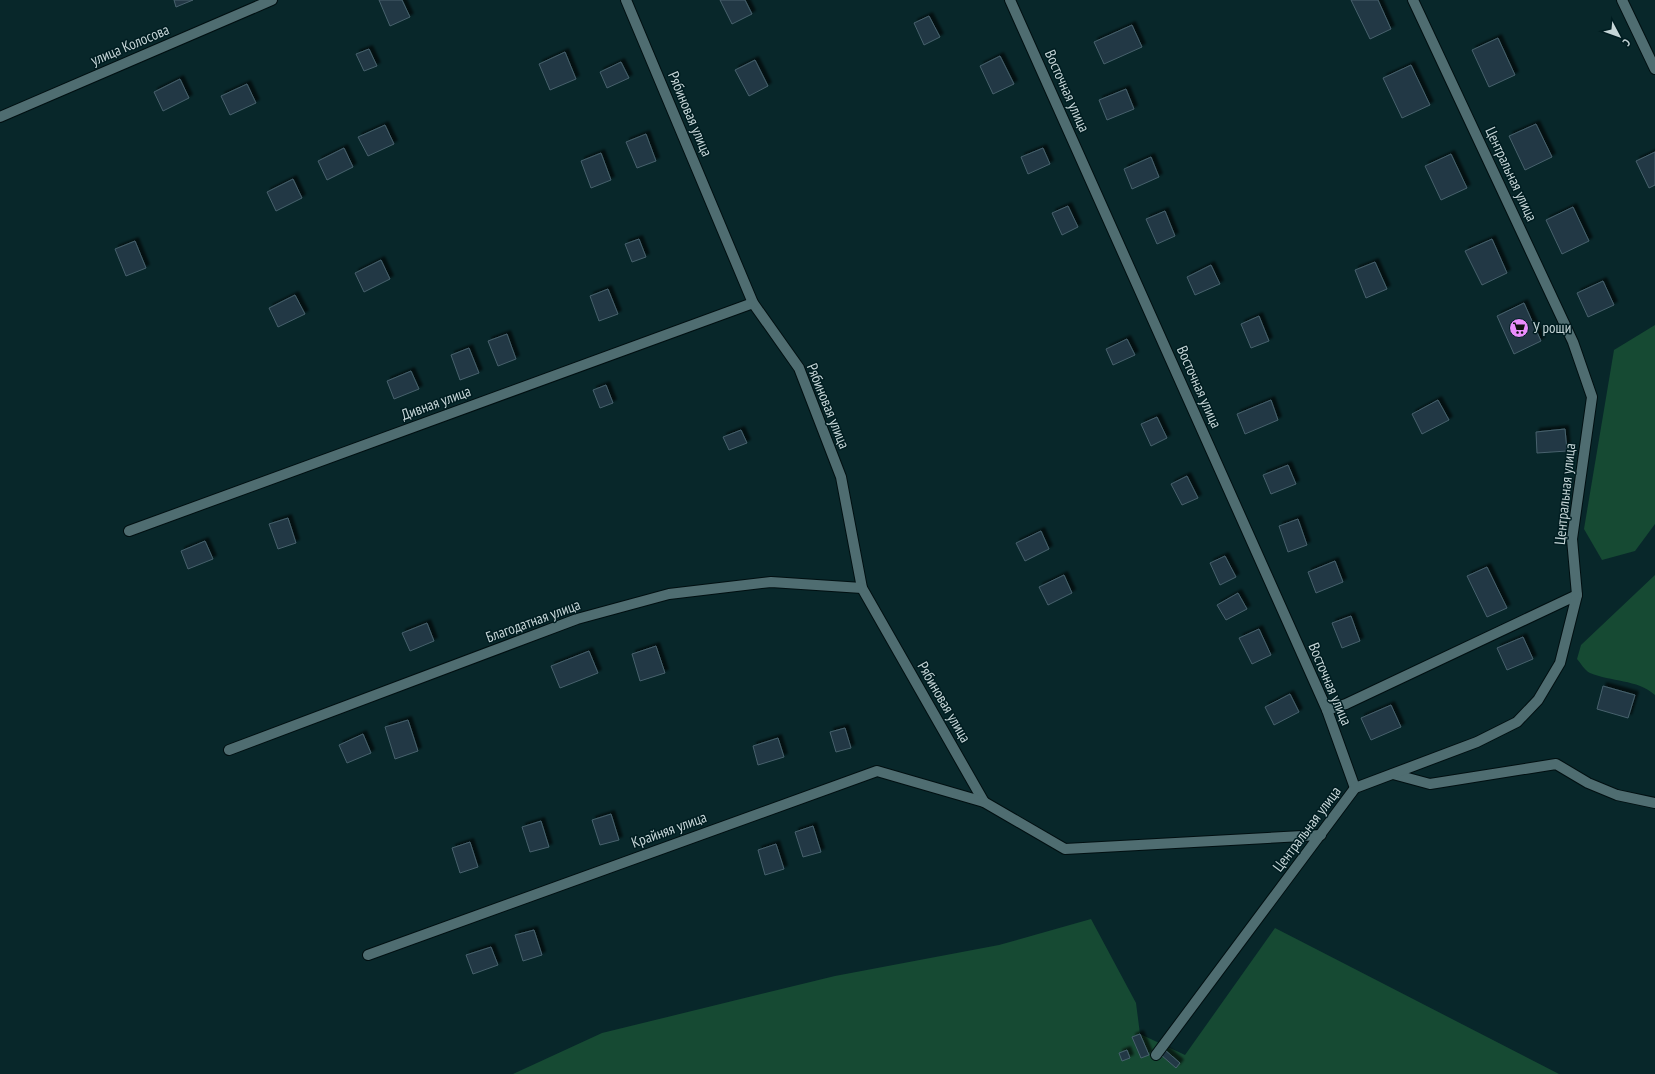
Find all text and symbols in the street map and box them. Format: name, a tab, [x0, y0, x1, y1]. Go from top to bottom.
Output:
north arrow	[1599, 16, 1639, 56]
street label: улица Колосова	[88, 20, 172, 70]
text: С	[1620, 36, 1633, 49]
street label: Восточная улица	[1041, 47, 1094, 135]
street label: Рябиновая улица	[664, 69, 717, 159]
street label: Центральная улица	[1481, 124, 1542, 224]
supermarket icon: У рощи	[1508, 317, 1530, 339]
place label: У рощи	[1533, 318, 1571, 337]
street label: Восточная улица	[1173, 343, 1226, 431]
street label: Рябиновая улица	[803, 360, 854, 451]
street label: Дивная улица	[398, 381, 473, 424]
street label: Центральная улица	[1550, 442, 1579, 546]
street label: Благодатная улица	[483, 595, 583, 646]
street label: Восточная улица	[1305, 640, 1356, 728]
street label: Рябиновая улица	[914, 658, 975, 746]
street label: Центральная улица	[1268, 782, 1345, 875]
street label: Крайняя улица	[629, 807, 709, 852]

